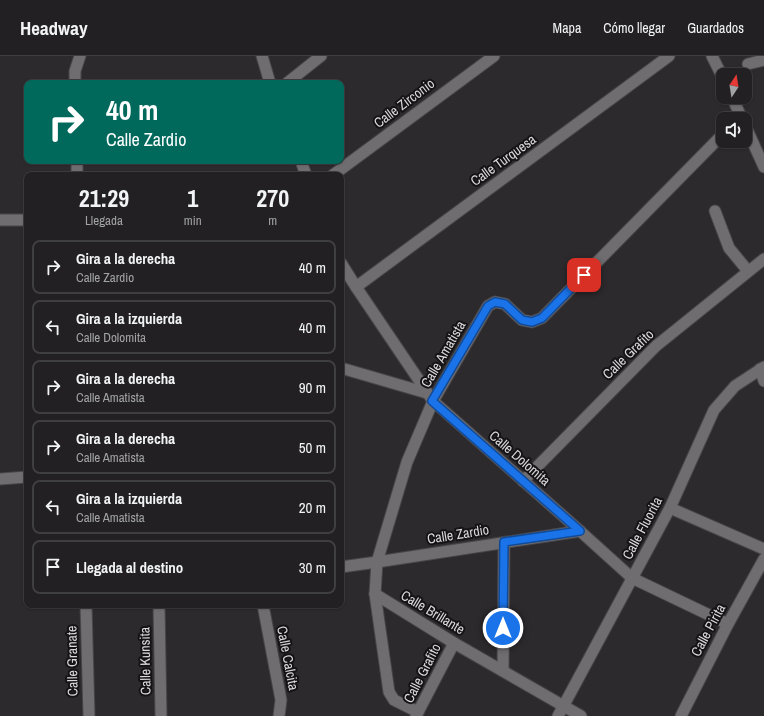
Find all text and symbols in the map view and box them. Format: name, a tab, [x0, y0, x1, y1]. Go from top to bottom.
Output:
text: Headway	[20, 15, 88, 41]
text: Mapa	[553, 19, 581, 37]
text: Cómo llegar	[603, 19, 665, 37]
text: Guardados	[687, 19, 744, 37]
north arrow	[716, 68, 752, 104]
map controls	[716, 68, 752, 148]
street label: Calle Zirconio	[370, 74, 438, 132]
text: 40 m	[106, 91, 158, 129]
icon: right	[40, 96, 92, 148]
button: sound	[716, 112, 752, 148]
text: Calle Zardio	[106, 127, 186, 152]
street label: Calle Turquesa	[467, 130, 540, 190]
text: 21:29	[79, 182, 129, 214]
text: 1	[187, 182, 198, 214]
text: 270	[256, 182, 289, 214]
text: Llegada	[85, 212, 123, 229]
text: min	[184, 212, 202, 229]
text: m	[268, 212, 277, 229]
text: Gira a la derecha	[76, 248, 175, 269]
icon: right	[42, 256, 64, 278]
text: 40 m	[299, 257, 326, 278]
pin	[567, 258, 601, 292]
icon: arrive	[573, 264, 595, 286]
text: Calle Zardio	[76, 269, 134, 286]
text: Gira a la izquierda	[76, 308, 182, 329]
icon: left	[42, 316, 64, 338]
text: 40 m	[299, 317, 326, 338]
street label: Calle Amatista	[417, 317, 470, 391]
street label: Calle Grafito	[599, 325, 657, 383]
text: Calle Dolomita	[76, 329, 146, 346]
text: Gira a la derecha	[76, 368, 175, 389]
icon: right	[42, 376, 64, 398]
text: 90 m	[299, 377, 326, 398]
text: Calle Amatista	[76, 389, 145, 406]
street label: Calle Dolomita	[486, 427, 555, 490]
text: Gira a la derecha	[76, 428, 175, 449]
icon: right	[42, 436, 64, 458]
text: 50 m	[299, 437, 326, 458]
text: Calle Amatista	[76, 449, 145, 466]
text: Gira a la izquierda	[76, 488, 182, 509]
street label: Calle Fluorita	[618, 493, 666, 562]
icon: left	[42, 496, 64, 518]
text: 20 m	[299, 497, 326, 518]
text: Calle Amatista	[76, 509, 145, 526]
street label: Calle Zardio	[426, 520, 490, 548]
icon: arrive	[42, 556, 64, 578]
text: Llegada al destino	[76, 557, 183, 578]
text: 30 m	[299, 557, 326, 578]
street label: Calle Brillante	[398, 586, 468, 638]
street label: Calle Pirita	[687, 600, 730, 659]
position arrow	[482, 607, 524, 649]
street label: Calle Calcita	[273, 624, 303, 692]
street label: Calle Granate	[62, 625, 82, 697]
street label: Calle Kunsita	[135, 626, 155, 695]
street label: Calle Grafito	[399, 640, 445, 706]

